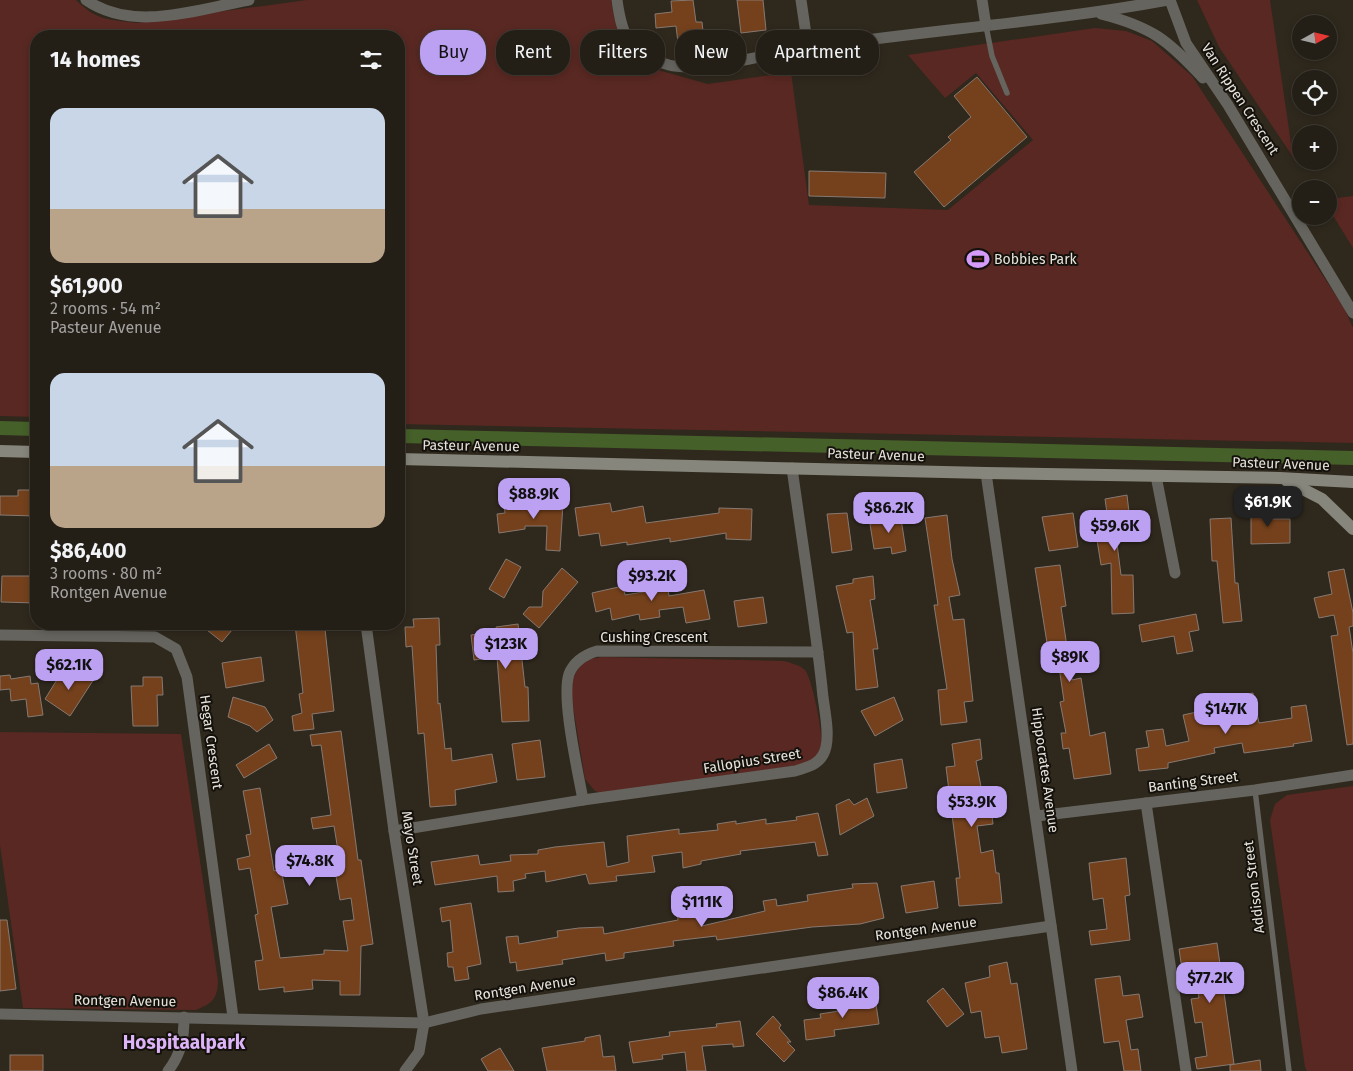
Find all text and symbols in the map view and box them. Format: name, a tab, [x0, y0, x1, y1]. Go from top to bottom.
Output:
north arrow	[1292, 15, 1338, 60]
map controls	[1292, 15, 1337, 225]
chip: Buy	[420, 30, 486, 75]
chip: Rent	[496, 30, 570, 75]
chip: Filters	[580, 30, 665, 75]
chip: New	[675, 30, 746, 75]
chip: Apartment	[756, 30, 879, 75]
street label: Van Rippen Crescent	[1198, 40, 1283, 159]
icon: filters	[357, 46, 385, 74]
text: 14 homes	[50, 47, 140, 73]
button: locate	[1292, 70, 1337, 115]
button: +	[1292, 125, 1337, 170]
icon: home	[173, 141, 263, 231]
button: −	[1292, 180, 1337, 225]
sports icon: Bobbies Park	[965, 246, 991, 272]
place label: Bobbies Park	[994, 251, 1078, 268]
text: $61,900	[50, 273, 123, 299]
text: 2 rooms · 54 m²	[50, 299, 161, 318]
text: Pasteur Avenue	[50, 318, 162, 337]
icon: home	[173, 406, 263, 496]
street label: Pasteur Avenue	[422, 437, 520, 455]
street label: Pasteur Avenue	[827, 445, 925, 465]
street label: Pasteur Avenue	[1232, 454, 1330, 474]
pin: $88.9K	[493, 478, 575, 520]
text: $88.9K	[509, 484, 559, 503]
pin: $61.9K	[1227, 486, 1309, 528]
pin: $86.2K	[848, 492, 930, 534]
text: $61.9K	[1245, 492, 1291, 511]
text: $86.2K	[864, 498, 914, 517]
pin: $59.6K	[1074, 510, 1156, 552]
text: $59.6K	[1091, 516, 1139, 535]
text: $86,400	[50, 538, 127, 564]
pin: $93.2K	[611, 560, 693, 602]
text: 3 rooms · 80 m²	[50, 564, 162, 583]
text: $93.2K	[628, 566, 676, 585]
text: Rontgen Avenue	[50, 583, 167, 602]
pin: $123K	[471, 628, 541, 670]
street label: Cushing Crescent	[600, 629, 709, 646]
text: $123K	[485, 634, 527, 653]
pin: $89K	[1040, 640, 1100, 683]
text: $89K	[1052, 647, 1088, 666]
pin: $62.1K	[28, 648, 110, 691]
text: $62.1K	[46, 655, 92, 674]
pin: $147K	[1191, 692, 1261, 735]
street label: Hegar Crescent	[196, 694, 226, 791]
text: $147K	[1205, 699, 1247, 718]
street label: Hippocrates Avenue	[1028, 706, 1062, 834]
street label: Fallopius Street	[702, 745, 803, 777]
street label: Banting Street	[1147, 768, 1240, 796]
pin: $53.9K	[931, 786, 1013, 828]
text: $53.9K	[948, 792, 996, 811]
street label: Mayo Street	[398, 810, 426, 887]
street label: Addison Street	[1240, 839, 1268, 934]
pin: $74.8K	[269, 844, 351, 887]
text: $74.8K	[286, 851, 334, 870]
pin: $111K	[667, 886, 737, 928]
text: $111K	[682, 892, 722, 911]
street label: Rontgen Avenue	[874, 913, 978, 945]
pin: $77.2K	[1169, 962, 1251, 1004]
text: $77.2K	[1187, 968, 1233, 987]
street label: Rontgen Avenue	[473, 972, 577, 1004]
pin: $86.4K	[802, 976, 884, 1019]
text: $86.4K	[818, 983, 868, 1002]
street label: Rontgen Avenue	[74, 992, 176, 1010]
district label: Hospitaalpark	[123, 1031, 246, 1054]

